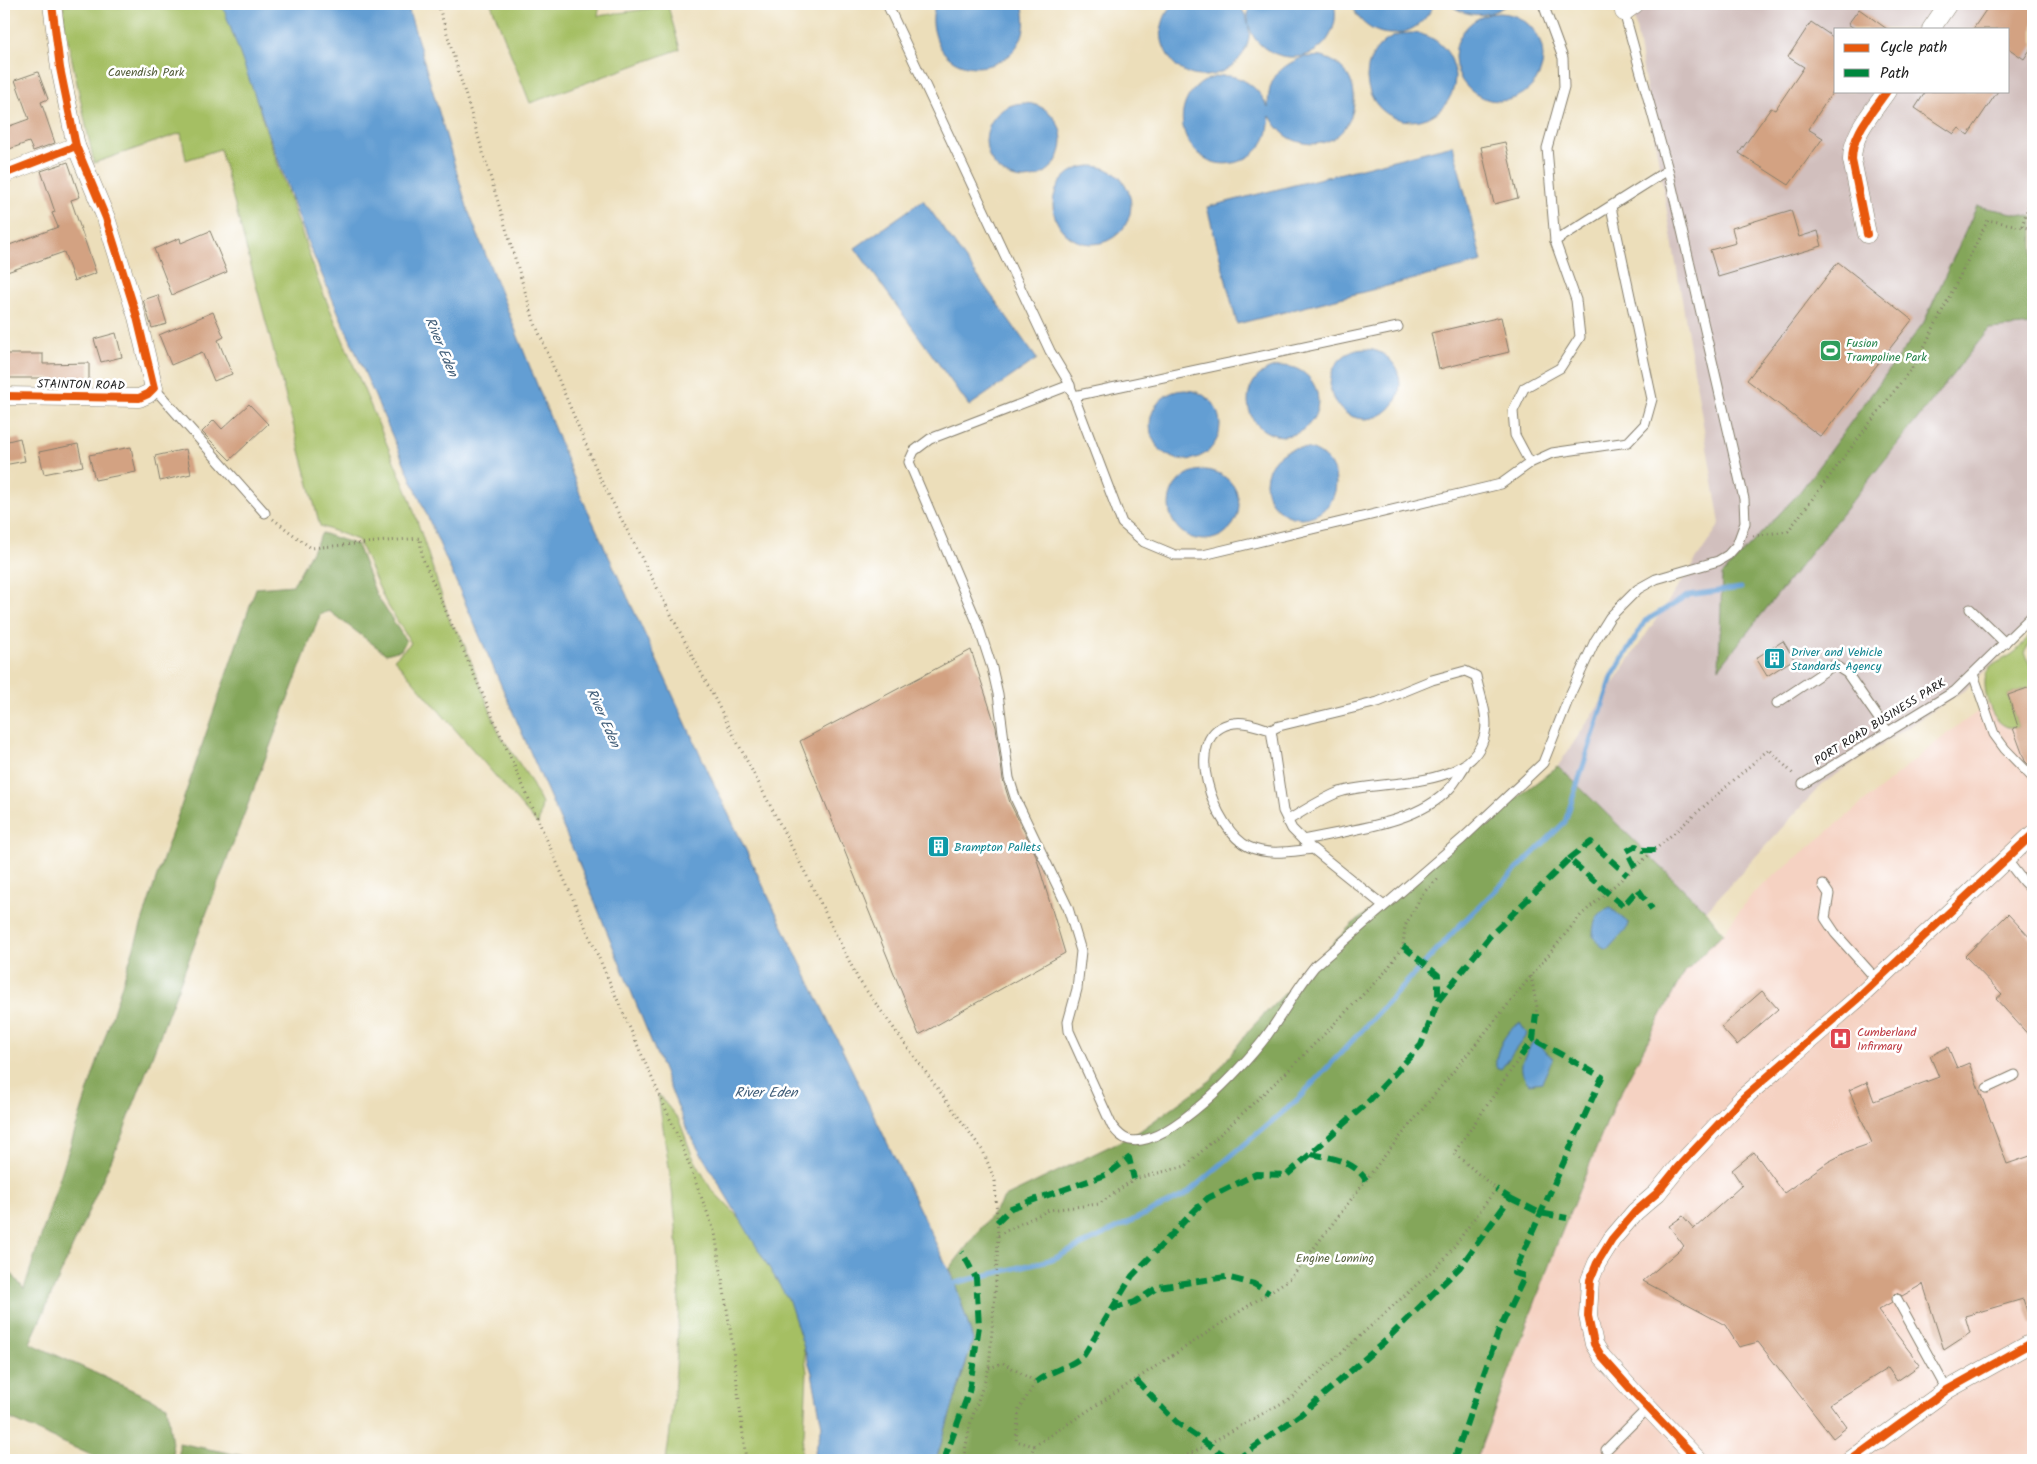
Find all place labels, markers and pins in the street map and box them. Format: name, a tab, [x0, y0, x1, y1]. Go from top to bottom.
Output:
place label: Fusion Trampoline Park	[1846, 334, 1927, 367]
sports icon: Fusion Trampoline Park	[1818, 338, 1842, 362]
place label: Driver and Vehicle Standards Agency	[1791, 643, 1883, 676]
building icon: Driver and Vehicle Standards Agency	[1763, 647, 1787, 671]
building icon: Brampton Pallets	[926, 835, 950, 859]
place label: Brampton Pallets	[954, 838, 1041, 857]
place label: Cumberland Infirmary	[1857, 1023, 1917, 1056]
hospital icon: Cumberland Infirmary	[1829, 1027, 1853, 1051]

